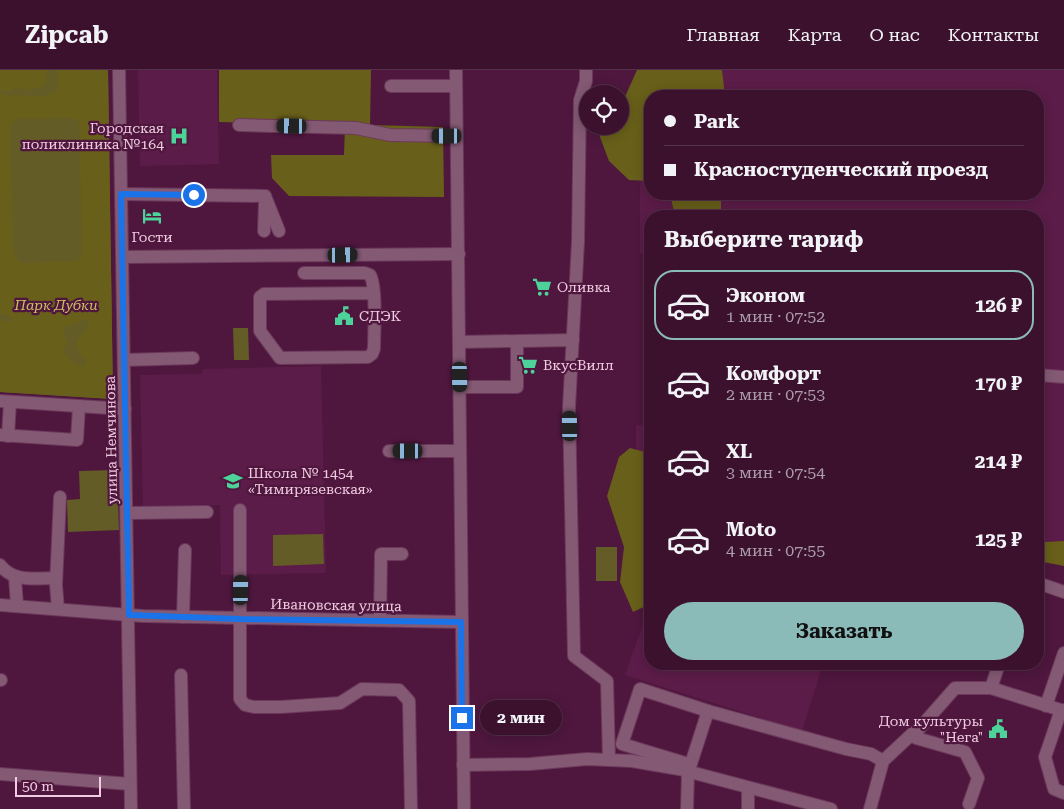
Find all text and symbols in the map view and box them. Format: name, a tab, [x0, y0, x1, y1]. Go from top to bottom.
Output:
text: Zipcab	[25, 21, 109, 49]
text: Главная	[687, 24, 760, 45]
text: Карта	[788, 24, 842, 45]
text: О нас	[870, 24, 920, 45]
text: Контакты	[948, 24, 1039, 45]
map controls	[579, 85, 629, 135]
button: locate	[579, 85, 629, 135]
text: Park	[694, 110, 740, 133]
car	[276, 118, 307, 134]
place label: Городская поликлиника №164	[22, 120, 164, 152]
hospital icon: Городская поликлиника №164	[168, 125, 190, 147]
car	[432, 129, 462, 144]
text: Красностуденческий проезд	[694, 158, 988, 181]
route start	[183, 184, 205, 206]
hotel icon: Гости	[141, 205, 163, 227]
text: Выберите тариф	[664, 227, 863, 252]
place label: Гости	[131, 229, 173, 245]
car	[327, 247, 358, 263]
supermarket icon: Оливка	[531, 276, 553, 298]
place label: Оливка	[557, 279, 611, 295]
icon: car	[666, 283, 711, 328]
text: Эконом	[726, 284, 805, 307]
text: 126 ₽	[975, 294, 1022, 317]
park label: Парк Дубки	[13, 297, 98, 313]
public building icon: СДЭК	[333, 305, 355, 327]
text: 1 мин · 07:52	[726, 307, 825, 326]
place label: СДЭК	[359, 308, 401, 324]
supermarket icon: ВкусВилл	[517, 354, 539, 376]
place label: ВкусВилл	[543, 357, 614, 373]
icon: car	[666, 361, 711, 406]
car	[452, 362, 467, 392]
text: Комфорт	[726, 362, 821, 385]
text: 170 ₽	[975, 372, 1022, 395]
street label: улица Немчинова	[102, 375, 120, 504]
text: 2 мин · 07:53	[726, 385, 825, 404]
car	[562, 411, 577, 441]
icon: car	[666, 439, 711, 484]
text: XL	[726, 440, 752, 463]
car	[393, 444, 423, 459]
text: 214 ₽	[975, 450, 1022, 473]
text: 3 мин · 07:54	[726, 463, 825, 482]
place label: Школа № 1454 «Тимирязевская»	[248, 465, 373, 497]
school or university icon: Школа № 1454 «Тимирязевская»	[222, 470, 244, 492]
icon: car	[666, 517, 711, 562]
text: Moto	[726, 518, 776, 541]
text: 125 ₽	[975, 528, 1022, 551]
text: 4 мин · 07:55	[726, 541, 825, 560]
car	[233, 575, 248, 605]
street label: Ивановская улица	[270, 596, 402, 614]
button: Заказать	[664, 602, 1024, 660]
callout: 2 мин	[480, 700, 562, 736]
route end	[451, 707, 473, 729]
text: 2 мин	[497, 708, 545, 727]
place label: Дом культуры "Нега"	[879, 713, 983, 745]
public building icon: Дом культуры "Нега"	[987, 718, 1009, 740]
scale bar	[15, 774, 101, 797]
text: 50 m	[22, 778, 54, 794]

